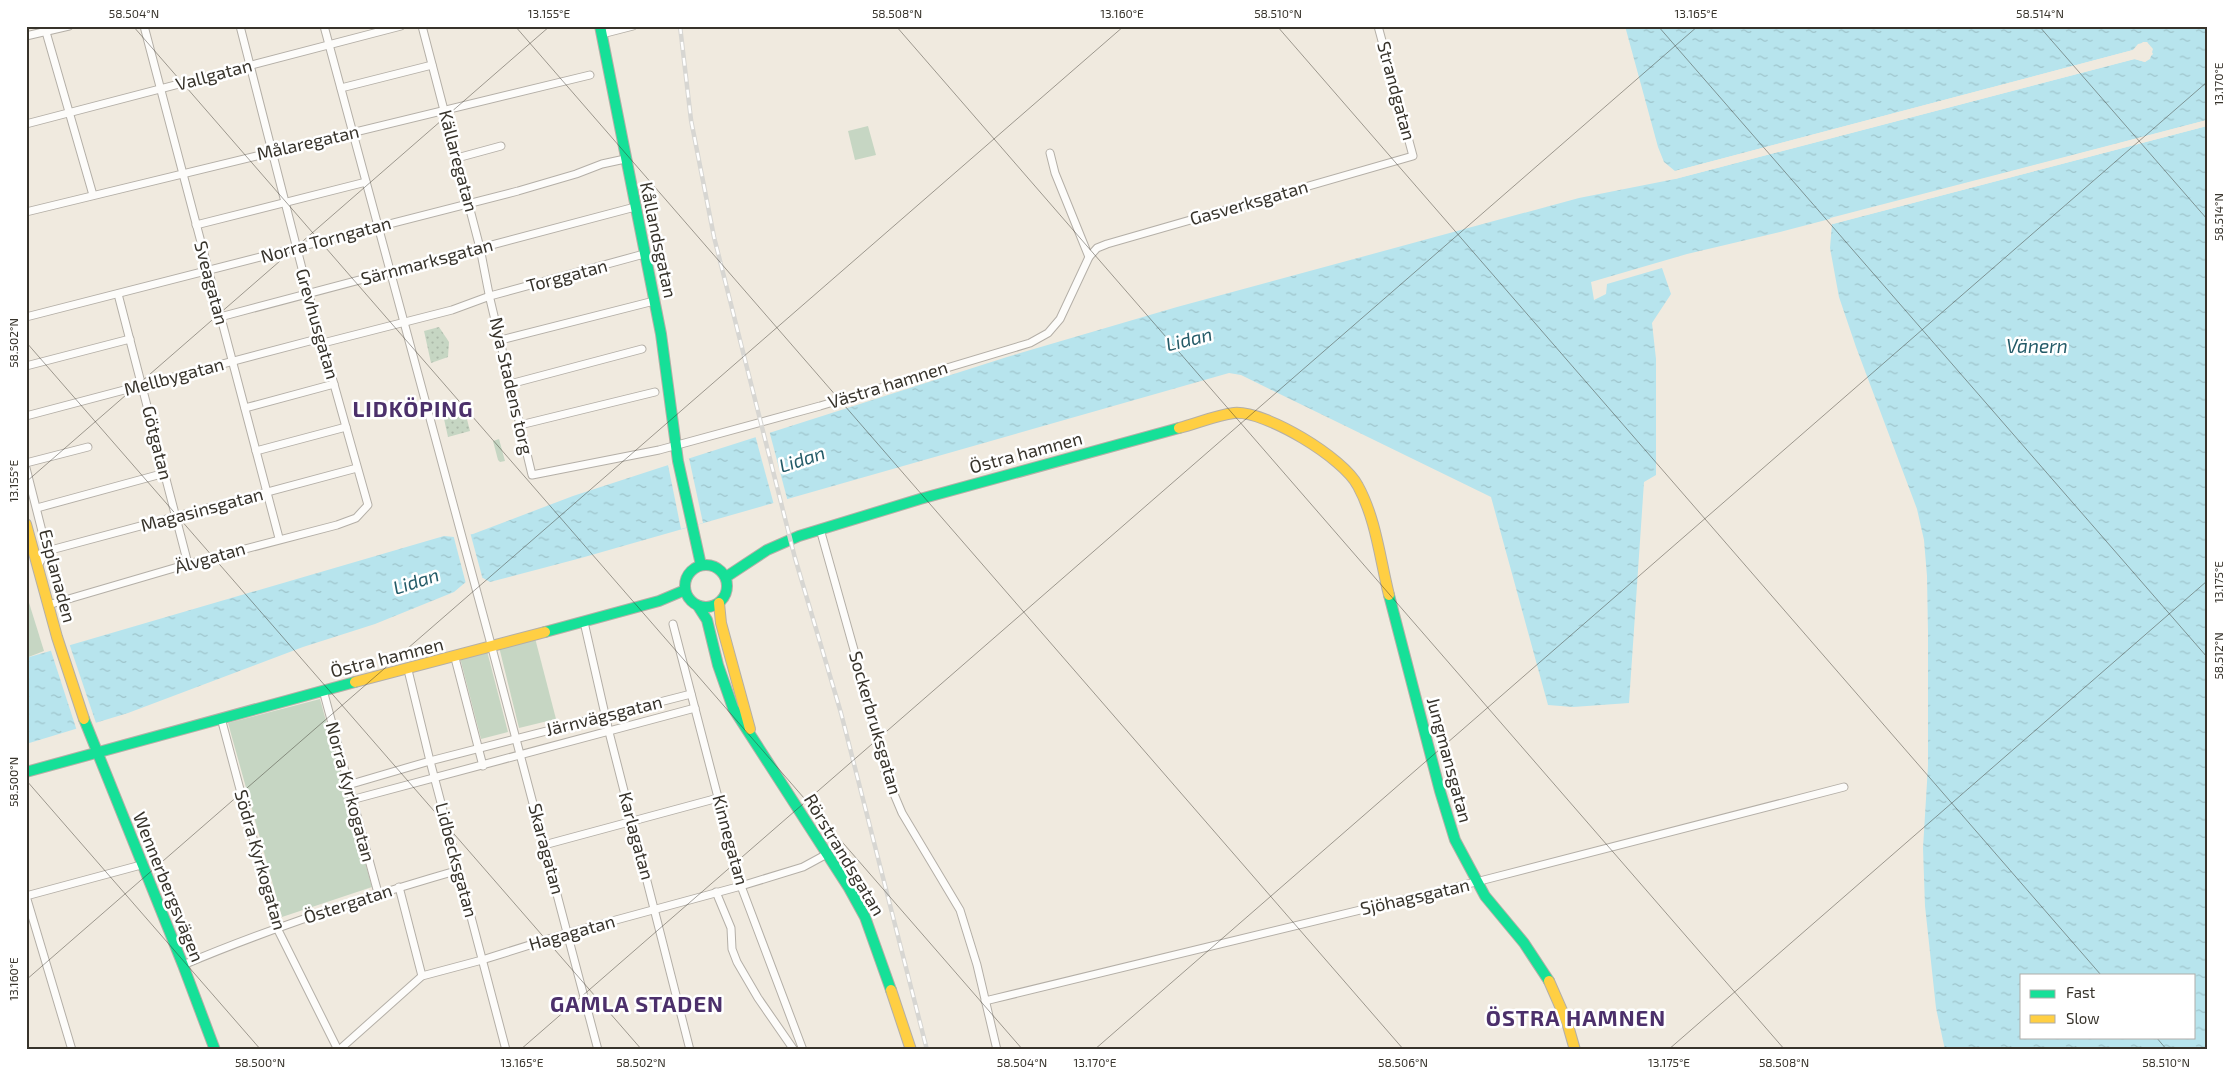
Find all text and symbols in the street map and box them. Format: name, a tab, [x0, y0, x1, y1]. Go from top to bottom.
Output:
text: 58.504°N	[109, 6, 159, 20]
text: 13.155°E	[528, 6, 570, 20]
text: 58.508°N	[872, 6, 922, 20]
text: 13.160°E	[1100, 6, 1144, 20]
text: 58.510°N	[1254, 6, 1302, 20]
text: 13.165°E	[1675, 6, 1718, 20]
text: 58.514°N	[2016, 6, 2064, 20]
street label: Strandgatan	[1373, 39, 1421, 143]
street label: Vallgatan	[173, 53, 254, 95]
text: 13.170°E	[2211, 62, 2225, 105]
street label: Källaregatan	[435, 107, 483, 214]
street label: Målaregatan	[254, 120, 361, 165]
street label: Gasverksgatan	[1187, 175, 1310, 229]
street label: Kållandsgatan	[636, 180, 682, 300]
text: 58.514°N	[2211, 193, 2225, 241]
street label: Norra Torngatan	[258, 211, 393, 267]
street label: Särnmarksgatan	[358, 233, 495, 289]
street label: Sveagatan	[190, 238, 234, 327]
street label: Torggatan	[524, 254, 610, 296]
street label: Grevhusgatan	[292, 266, 344, 382]
street label: Nya Stadens torg	[485, 315, 538, 457]
text: 58.502°N	[6, 318, 20, 368]
water label: Lidan	[1163, 322, 1215, 355]
water label: Vänern	[2006, 334, 2068, 357]
street label: Mellbygatan	[121, 352, 226, 400]
street label: Västra hamnen	[825, 355, 950, 413]
district label: LIDKÖPING	[353, 395, 473, 421]
street label: Götgatan	[138, 404, 178, 482]
street label: Östra hamnen	[967, 426, 1085, 478]
water label: Lidan	[776, 440, 828, 477]
text: 13.155°E	[6, 460, 20, 502]
street label: Magasinsgatan	[138, 482, 265, 536]
street label: Esplanaden	[35, 527, 81, 625]
street label: Älvgatan	[172, 536, 248, 578]
text: 13.175°E	[2211, 561, 2225, 603]
water label: Lidan	[390, 562, 442, 599]
street label: Östra hamnen	[328, 632, 446, 682]
text: 58.512°N	[2211, 632, 2225, 680]
street label: Sockerbruksgatan	[845, 649, 907, 797]
street label: Järnvägsgatan	[543, 690, 664, 740]
street label: Jungmansgatan	[1423, 695, 1477, 825]
street label: Norra Kyrkogatan	[322, 719, 380, 864]
text: 58.500°N	[6, 757, 20, 807]
street label: Södra Kyrkogatan	[230, 787, 291, 932]
street label: Karlagatan	[615, 789, 659, 882]
street label: Rörstrandsgatan	[800, 789, 890, 920]
street label: Kinnegatan	[708, 792, 754, 887]
street label: Lidbecksgatan	[431, 800, 483, 920]
street label: Skaragatan	[524, 801, 570, 897]
street label: Wennerbergsvägen	[129, 808, 209, 965]
street label: Sjöhagsgatan	[1358, 873, 1472, 919]
street label: Östergatan	[301, 878, 395, 928]
street label: Hagagatan	[526, 909, 617, 955]
text: 13.160°E	[6, 957, 20, 1001]
legend	[2020, 974, 2196, 1038]
text: Fast	[2066, 983, 2096, 1001]
district label: GAMLA STADEN	[550, 990, 724, 1016]
district label: ÖSTRA HAMNEN	[1486, 1004, 1666, 1030]
text: Slow	[2066, 1009, 2100, 1027]
text: 58.500°N	[235, 1055, 285, 1069]
text: 13.165°E	[501, 1055, 544, 1069]
text: 58.502°N	[616, 1055, 666, 1069]
text: 58.504°N	[997, 1055, 1047, 1069]
text: 13.170°E	[1074, 1055, 1117, 1069]
text: 58.506°N	[1378, 1055, 1428, 1069]
text: 13.175°E	[1648, 1055, 1690, 1069]
text: 58.508°N	[1759, 1055, 1809, 1069]
text: 58.510°N	[2142, 1055, 2190, 1069]

